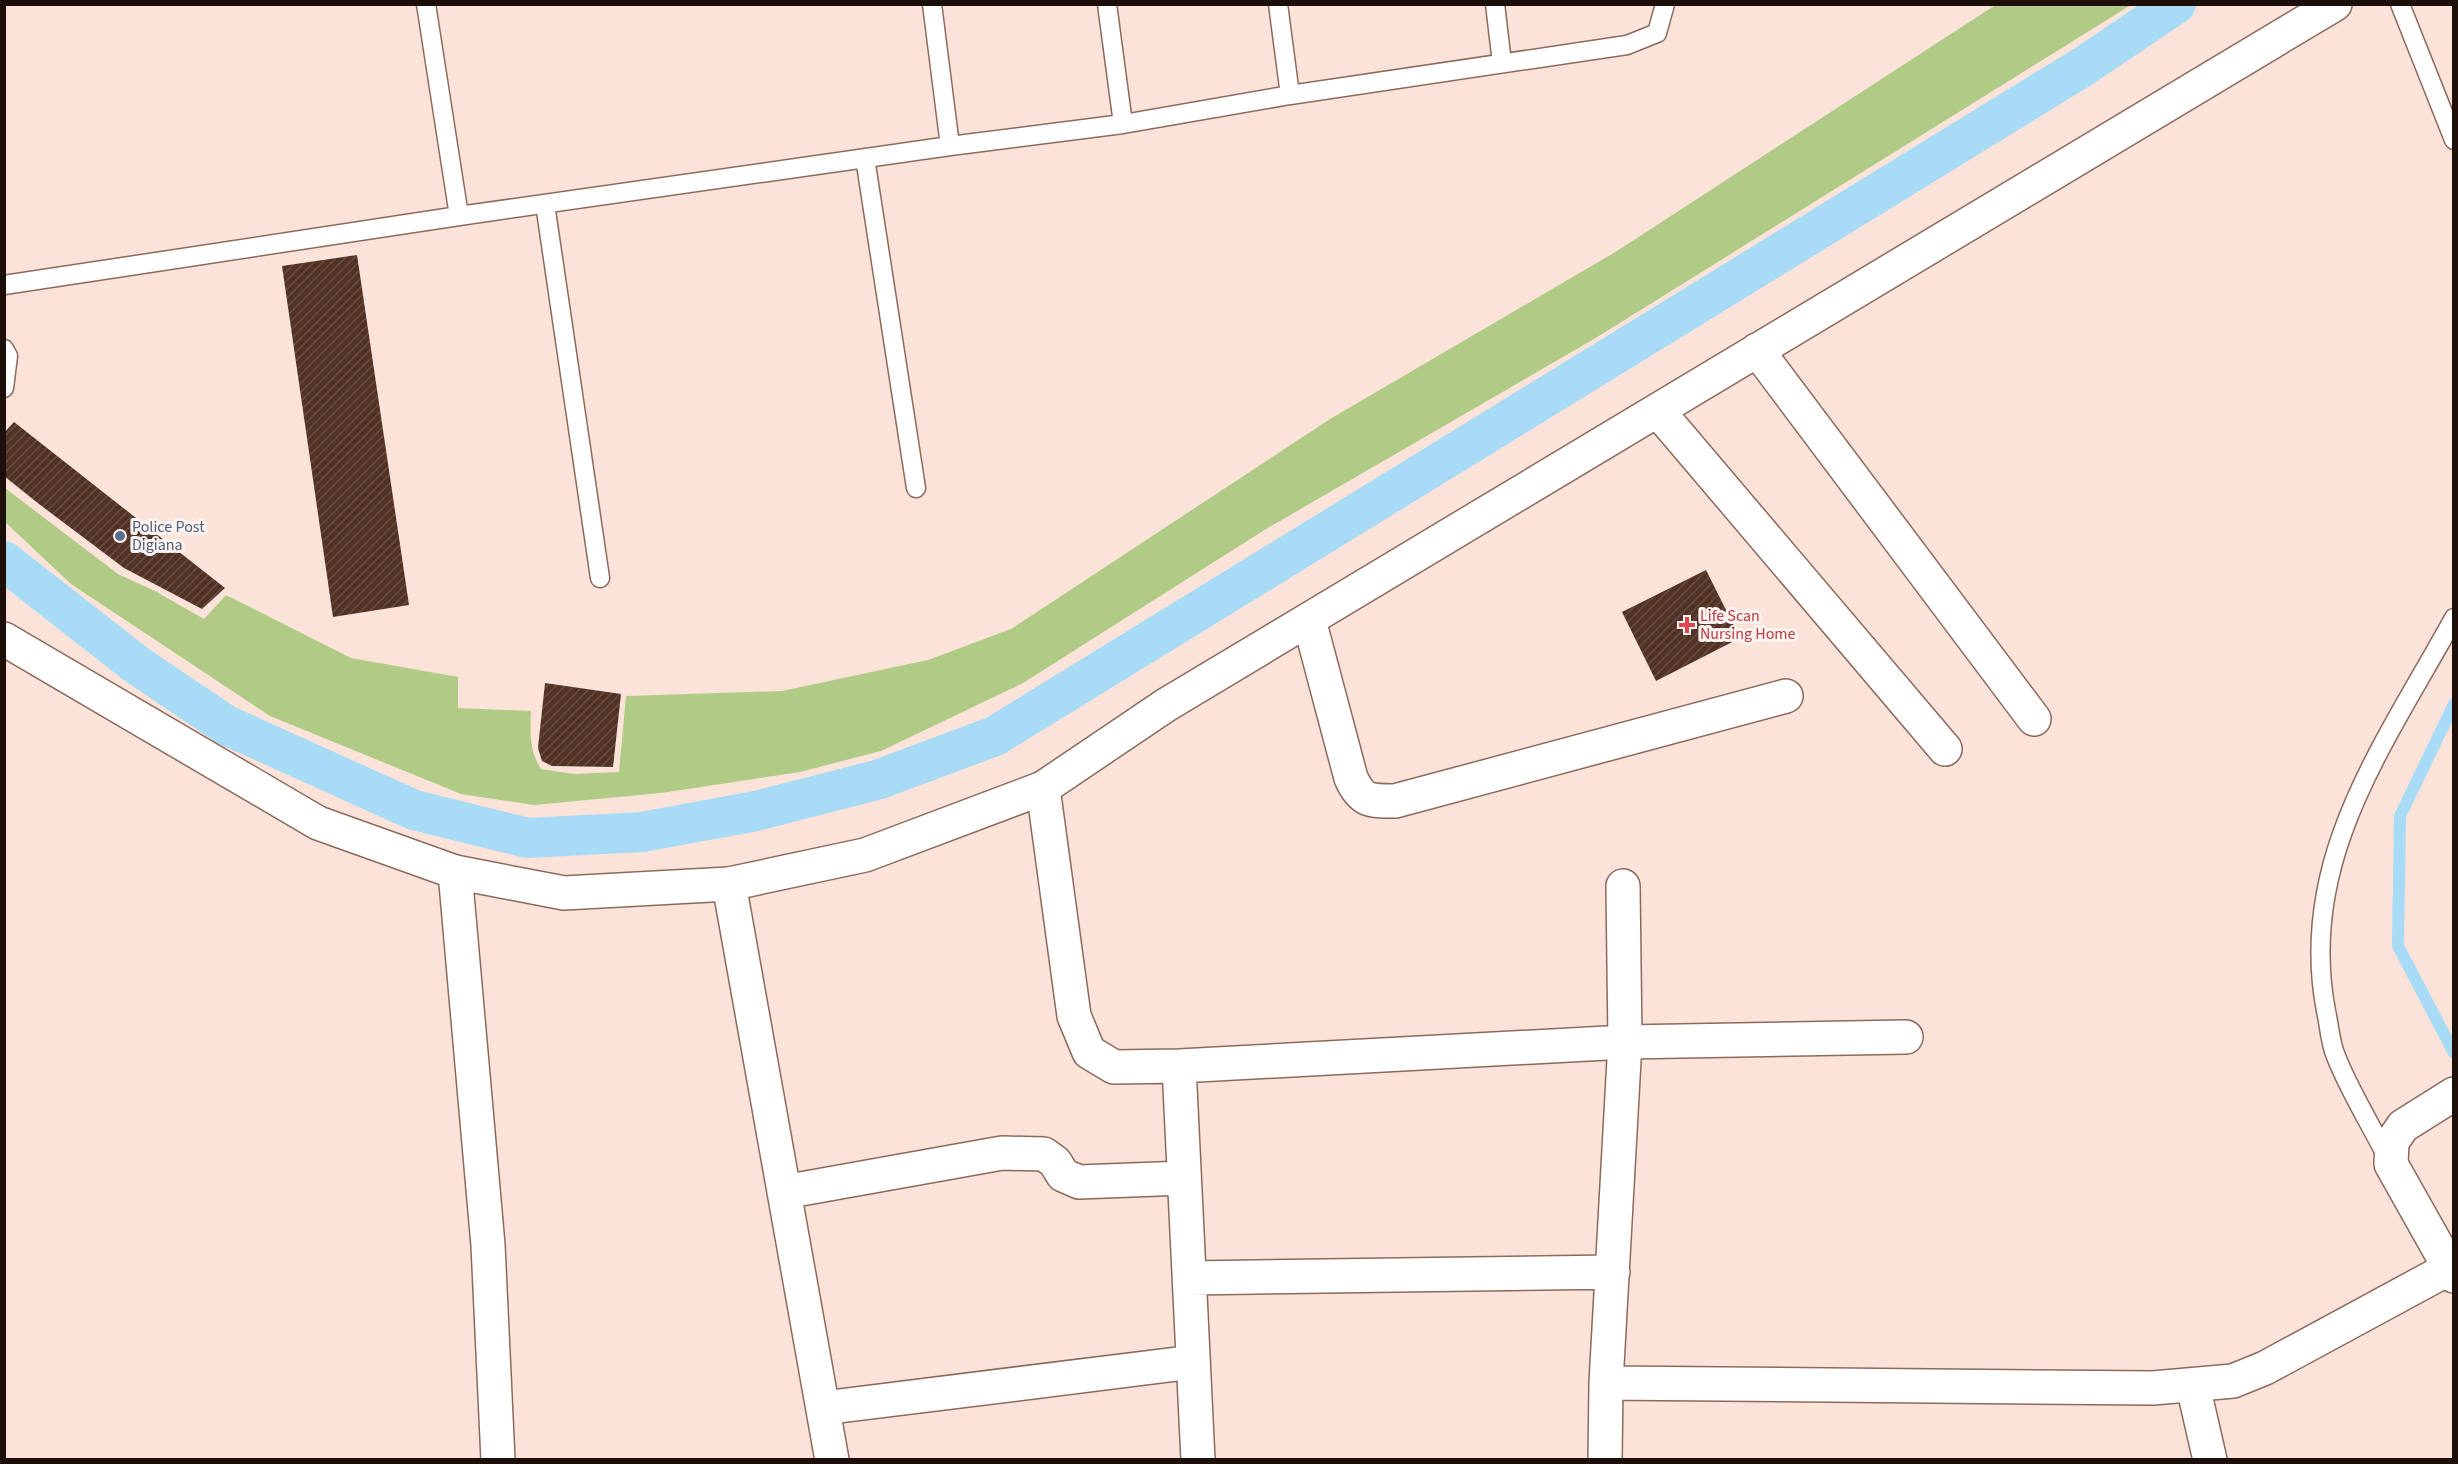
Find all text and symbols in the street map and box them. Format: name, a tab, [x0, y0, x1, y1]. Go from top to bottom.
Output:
place label: Police Post Digiana	[132, 516, 205, 556]
marker: Police Post Digiana	[113, 529, 127, 543]
place label: Life Scan Nursing Home	[1700, 605, 1796, 645]
marker: Life Scan Nursing Home	[1678, 616, 1696, 634]

